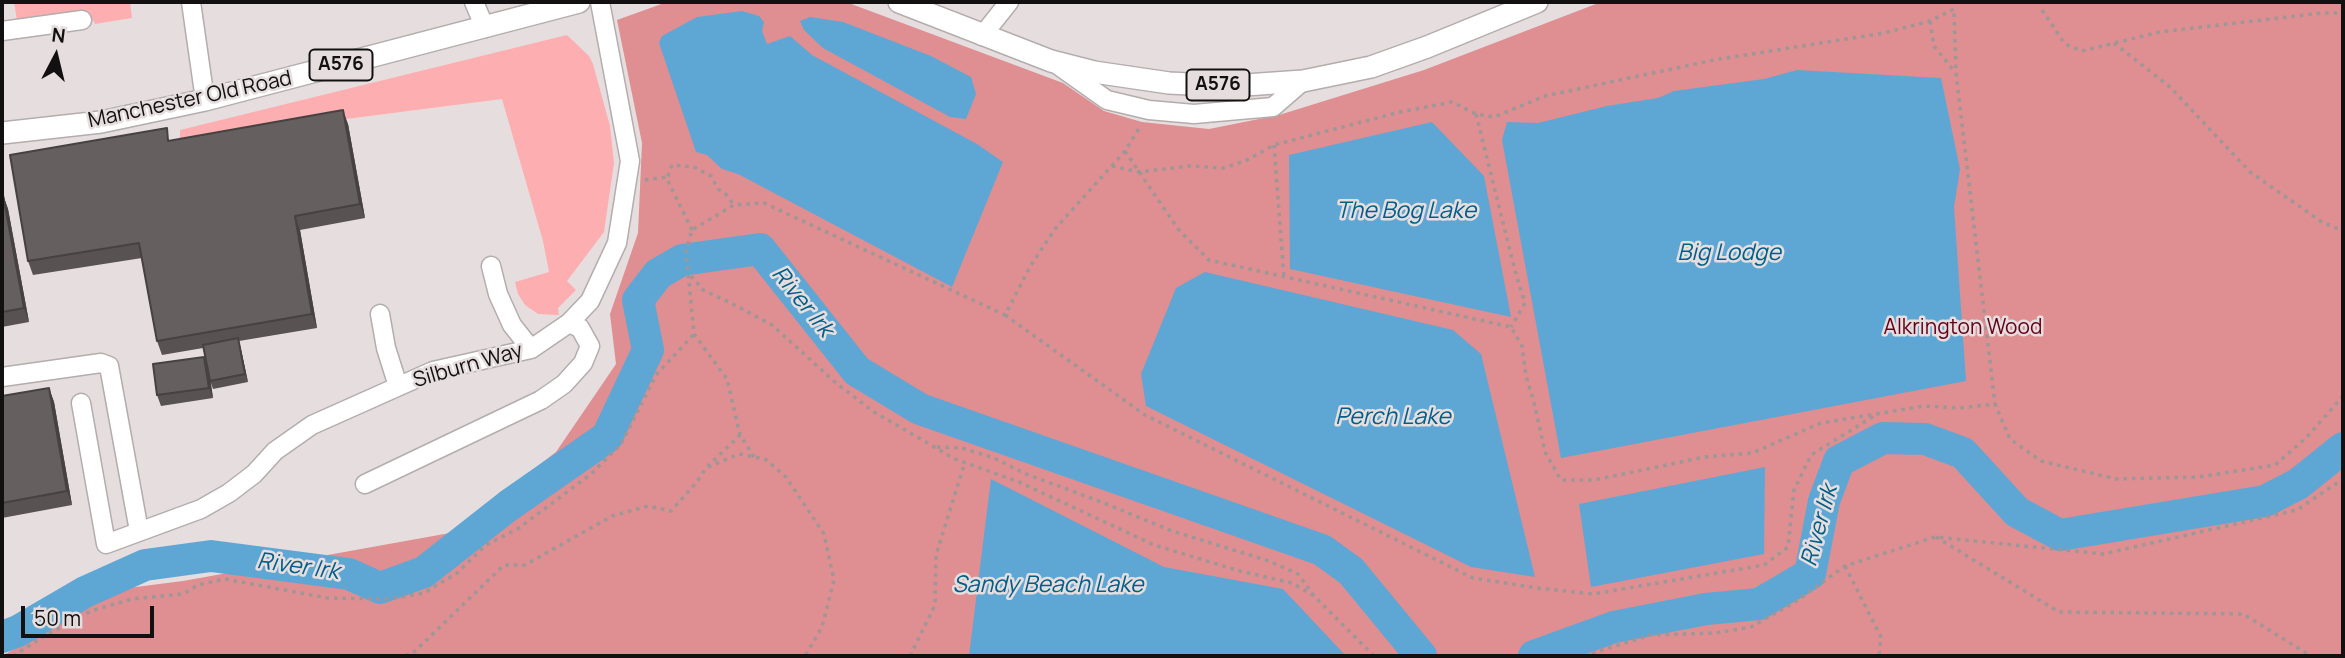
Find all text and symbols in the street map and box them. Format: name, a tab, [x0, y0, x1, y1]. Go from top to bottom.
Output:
north arrow	[21, 21, 91, 91]
text: N	[50, 21, 67, 49]
road number: A576	[310, 50, 372, 80]
street label: Manchester Old Road	[86, 66, 294, 134]
road number: A576	[1186, 69, 1250, 100]
water label: The Bog Lake	[1336, 198, 1476, 226]
water label: Big Lodge	[1677, 240, 1781, 268]
water label: River Irk	[765, 261, 839, 343]
park label: Alkrington Wood	[1884, 315, 2042, 341]
street label: Silburn Way	[410, 338, 526, 394]
water label: Perch Lake	[1335, 404, 1451, 432]
water label: River Irk	[1796, 483, 1844, 569]
water label: River Irk	[255, 548, 341, 586]
water label: Sandy Beach Lake	[952, 572, 1144, 600]
scale bar	[24, 592, 158, 636]
text: 50 m	[34, 604, 81, 632]

